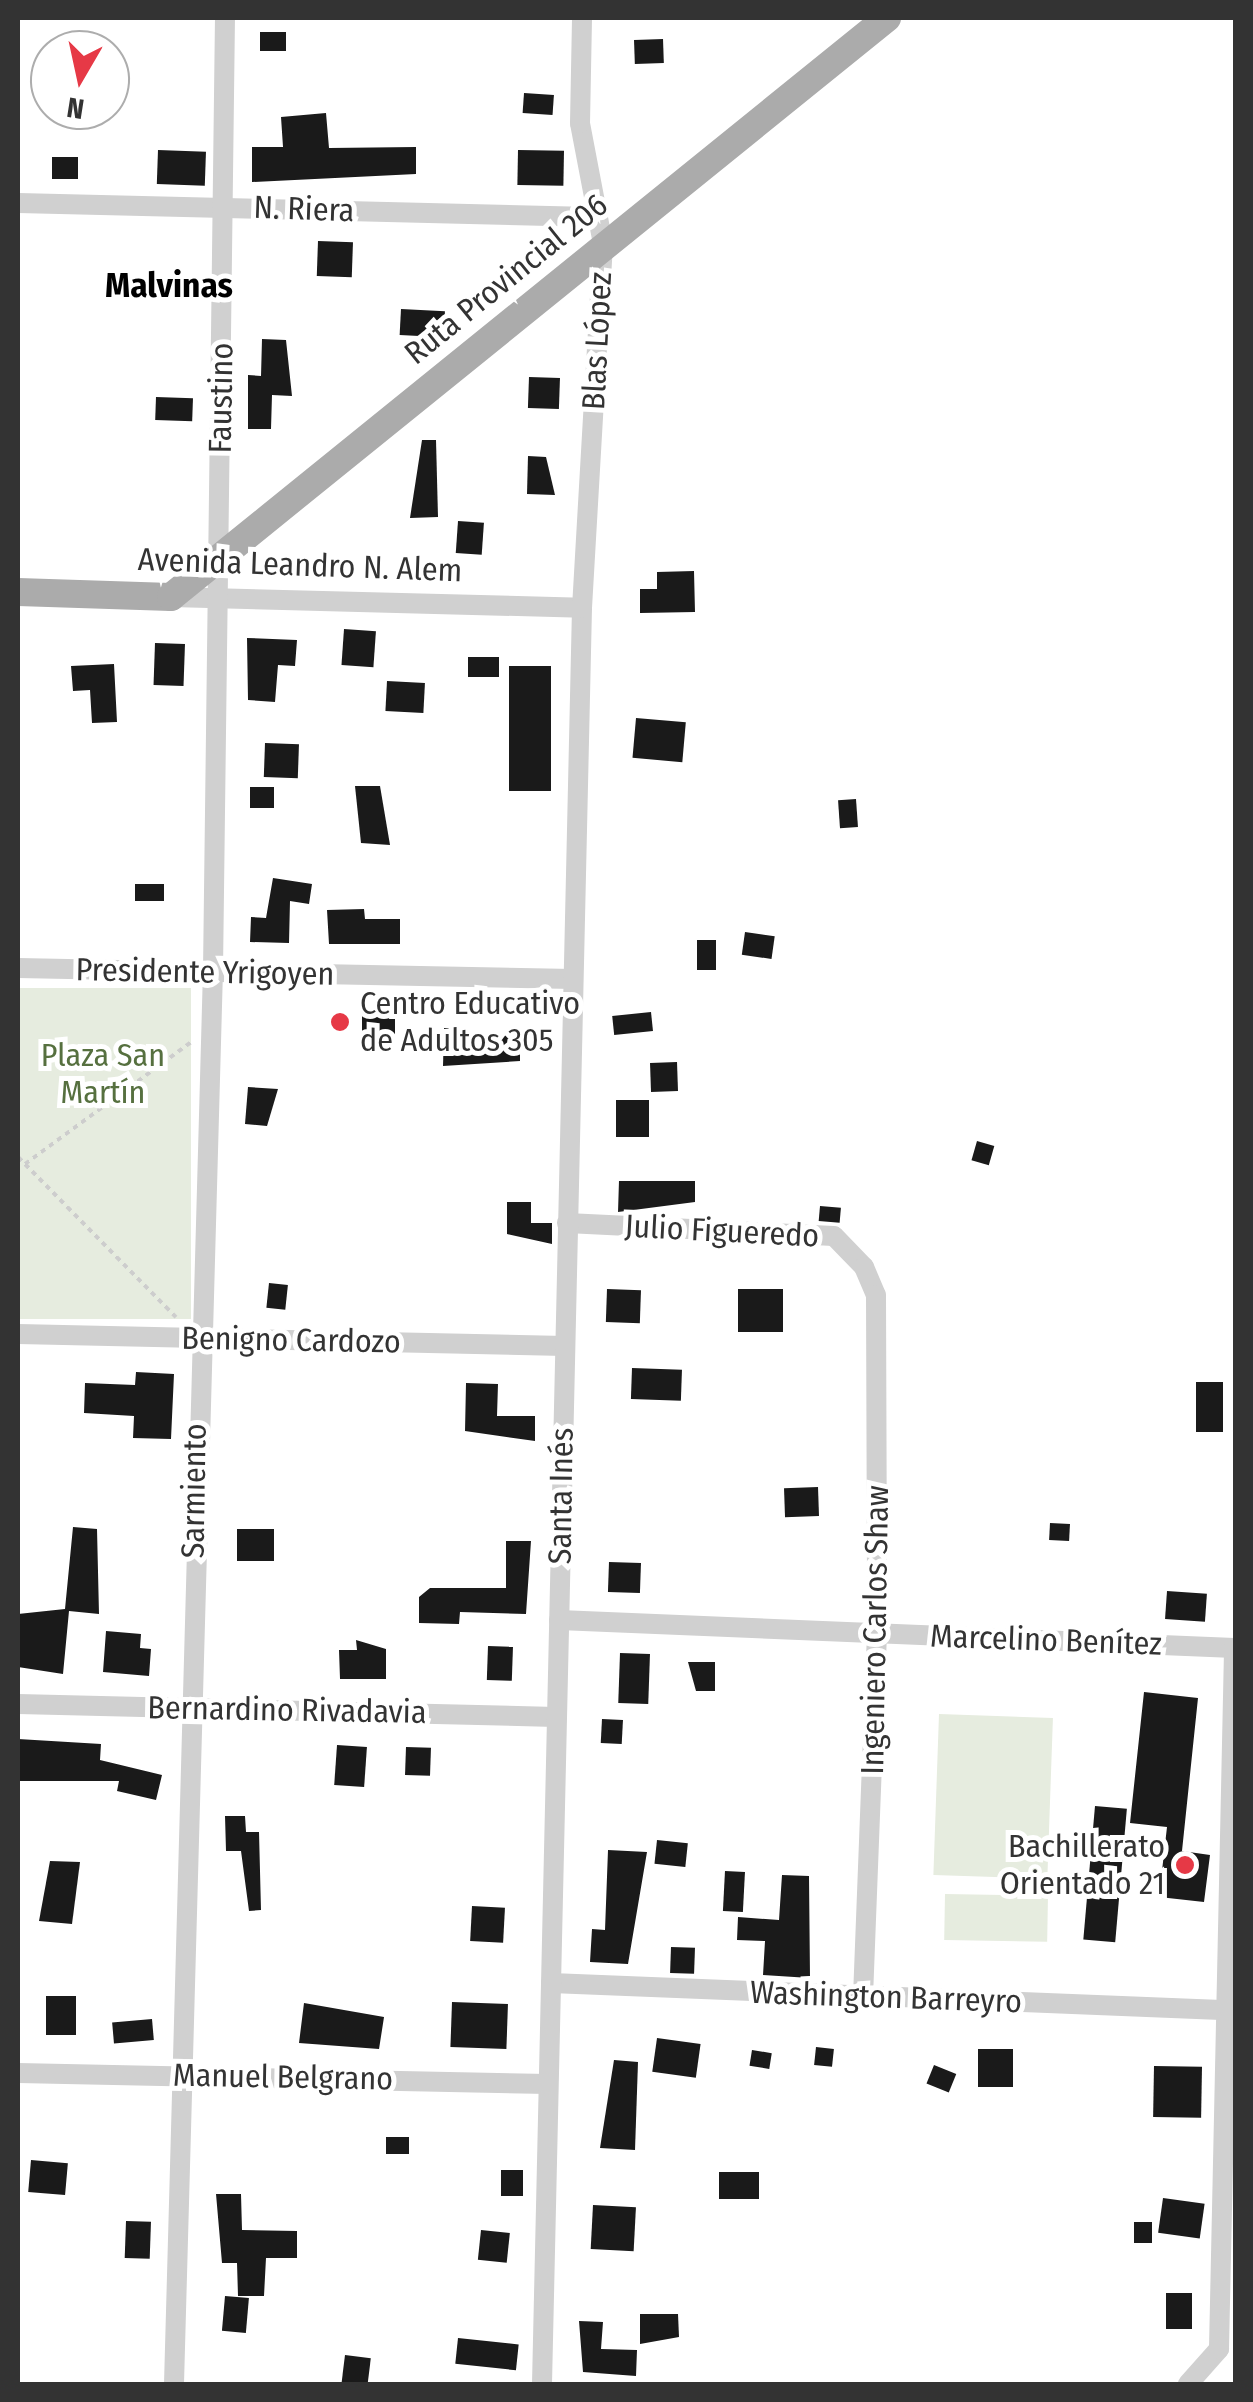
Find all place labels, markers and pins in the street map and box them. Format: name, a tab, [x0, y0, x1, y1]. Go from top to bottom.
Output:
place label: Centro Educativo de Adultos 305	[360, 985, 580, 1060]
marker: Centro Educativo de Adultos 305	[329, 1011, 351, 1033]
place label: Bachillerato Orientado 21	[1000, 1828, 1165, 1903]
marker: Bachillerato Orientado 21	[1174, 1854, 1196, 1876]

